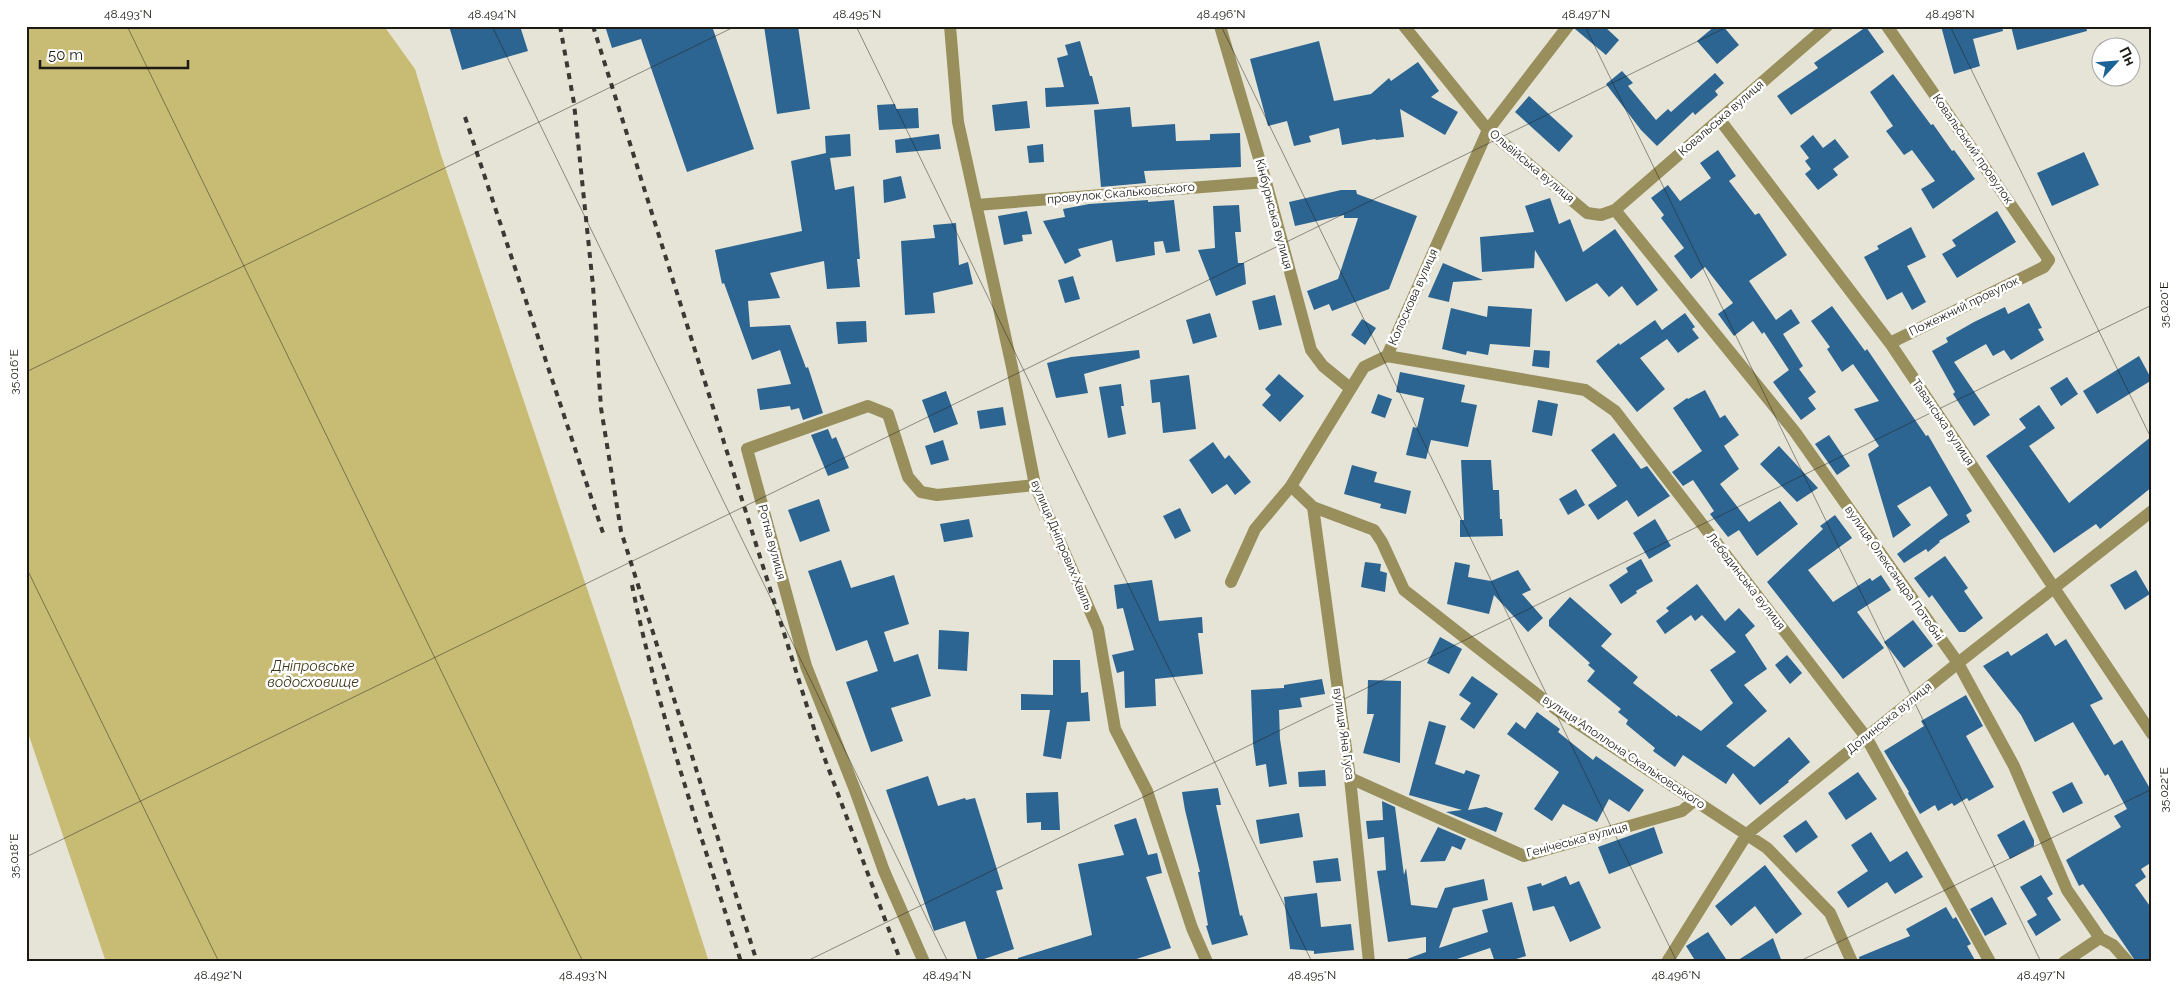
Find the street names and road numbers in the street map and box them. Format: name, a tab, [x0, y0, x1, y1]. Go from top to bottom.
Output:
street label: Ковальська вулиця	[1676, 77, 1766, 159]
street label: Ковальський провулок	[1930, 92, 2016, 206]
street label: Ольвійська вулиця	[1487, 127, 1577, 205]
street label: Кінбурнська вулиця	[1253, 157, 1295, 271]
street label: провулок Скальковського	[1047, 180, 1195, 206]
street label: Колоскова вулиця	[1385, 247, 1441, 347]
street label: Пожежний провулок	[1907, 273, 2021, 339]
street label: Таванська вулиця	[1909, 376, 1977, 468]
street label: вулиця Дніпрових Хвиль	[1028, 478, 1096, 612]
street label: Ротна вулиця	[755, 503, 789, 581]
street label: вулиця Олександра Потебні	[1842, 503, 1946, 643]
street label: Лебединська вулиця	[1704, 530, 1788, 632]
street label: Долинська вулиця	[1844, 679, 1934, 757]
street label: вулиця Яна Гуса	[1331, 687, 1357, 781]
street label: вулиця Аполлона Скальковського	[1540, 692, 1708, 812]
street label: Генічеська вулиця	[1525, 820, 1629, 860]

